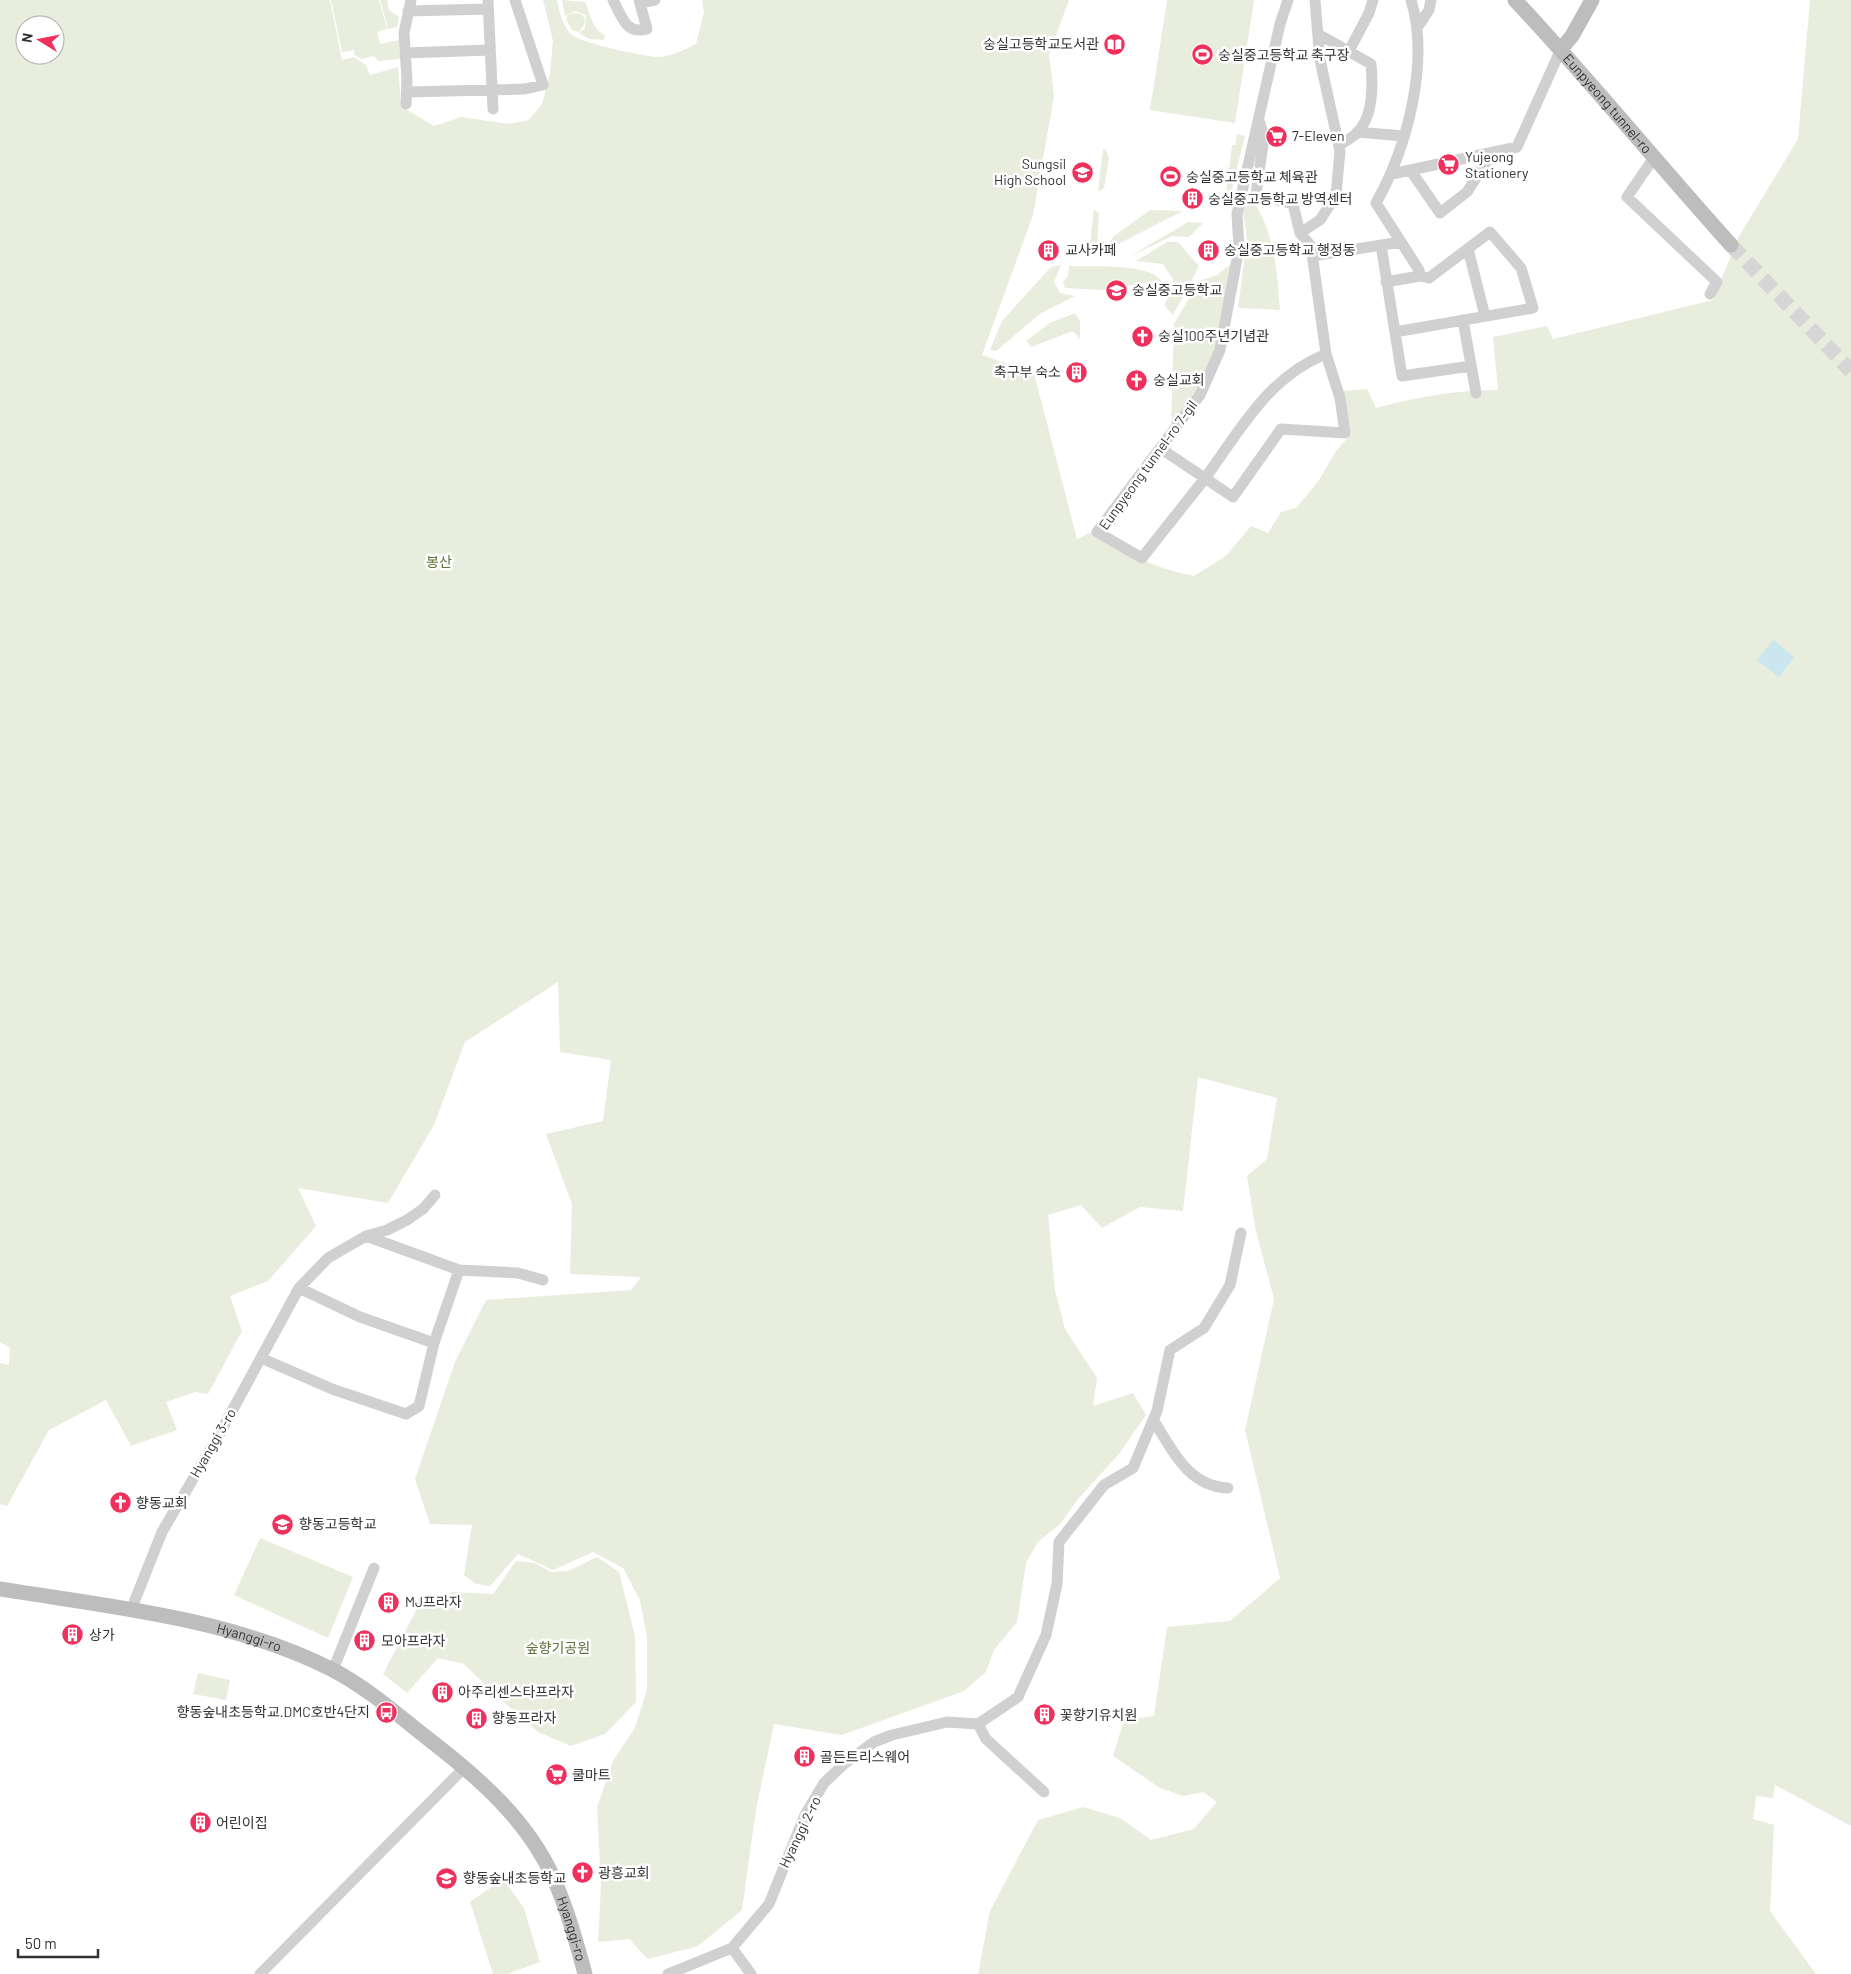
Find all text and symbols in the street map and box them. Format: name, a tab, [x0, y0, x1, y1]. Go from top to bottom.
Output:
north arrow	[15, 15, 65, 65]
text: N	[18, 32, 36, 44]
library icon: 숭실고등학교도서관	[1103, 32, 1127, 56]
place label: 숭실고등학교도서관	[983, 35, 1099, 52]
sports icon: 숭실중고등학교 축구장	[1190, 43, 1214, 67]
place label: 숭실중고등학교 축구장	[1218, 46, 1350, 63]
street label: Eunpyeong tunnel-ro	[1560, 50, 1656, 157]
supermarket icon: 7-Eleven	[1264, 124, 1288, 148]
place label: 7-Eleven	[1292, 127, 1345, 144]
place label: Yujeong Stationery	[1465, 148, 1529, 181]
supermarket icon: Yujeong Stationery	[1437, 153, 1461, 177]
place label: Sungsil High School	[994, 155, 1066, 188]
school or university icon: Sungsil High School	[1070, 160, 1094, 184]
sports icon: 숭실중고등학교 체육관	[1158, 165, 1182, 189]
place label: 숭실중고등학교 체육관	[1186, 168, 1318, 185]
building icon: 숭실중고등학교 방역센터	[1180, 187, 1204, 211]
place label: 숭실중고등학교 방역센터	[1208, 190, 1352, 207]
building icon: 교사카페	[1037, 238, 1061, 262]
building icon: 숭실중고등학교 행정동	[1196, 238, 1220, 262]
place label: 교사카페	[1065, 241, 1117, 258]
place label: 숭실중고등학교 행정동	[1224, 241, 1356, 258]
school or university icon: 숭실중고등학교	[1104, 278, 1128, 302]
place label: 숭실중고등학교	[1132, 281, 1222, 298]
church icon: 숭실100주년기념관	[1130, 324, 1154, 348]
place label: 숭실100주년기념관	[1158, 327, 1269, 344]
building icon: 축구부 숙소	[1065, 360, 1089, 384]
place label: 축구부 숙소	[994, 363, 1061, 380]
church icon: 숭실교회	[1125, 368, 1149, 392]
place label: 숭실교회	[1153, 371, 1205, 388]
street label: Eunpyeong tunnel-ro 7-gil	[1095, 397, 1200, 533]
park label: 봉산	[426, 553, 452, 570]
street label: Hyanggi 3-ro	[186, 1405, 239, 1480]
church icon: 향동교회	[108, 1491, 132, 1515]
place label: 향동교회	[136, 1494, 188, 1511]
school or university icon: 향동고등학교	[271, 1512, 295, 1536]
place label: 향동고등학교	[299, 1515, 376, 1532]
building icon: MJ프라자	[377, 1590, 401, 1614]
place label: MJ프라자	[405, 1593, 462, 1610]
street label: Hyanggi-ro	[215, 1619, 284, 1655]
building icon: 상가	[61, 1623, 85, 1647]
place label: 상가	[89, 1626, 115, 1643]
building icon: 모아프라자	[353, 1629, 377, 1653]
place label: 모아프라자	[381, 1632, 446, 1649]
park label: 숲향기공원	[526, 1639, 590, 1656]
building icon: 아주리센스타프라자	[430, 1680, 454, 1704]
place label: 아주리센스타프라자	[458, 1683, 574, 1700]
bus stop icon: 향동숲내초등학교.DMC호반4단지	[374, 1700, 398, 1724]
place label: 향동숲내초등학교.DMC호반4단지	[177, 1703, 370, 1720]
building icon: 꽃향기유치원	[1032, 1703, 1056, 1727]
building icon: 향동프라자	[464, 1706, 488, 1730]
place label: 꽃향기유치원	[1060, 1706, 1137, 1723]
place label: 향동프라자	[492, 1709, 557, 1726]
building icon: 골든트리스웨어	[792, 1745, 816, 1769]
place label: 골든트리스웨어	[820, 1748, 910, 1765]
supermarket icon: 쿨마트	[544, 1763, 568, 1787]
place label: 쿨마트	[572, 1766, 611, 1783]
street label: Hyanggi 2-ro	[775, 1793, 824, 1870]
building icon: 어린이집	[188, 1811, 212, 1835]
place label: 어린이집	[216, 1814, 268, 1831]
church icon: 광흥교회	[570, 1861, 594, 1885]
place label: 광흥교회	[598, 1864, 650, 1881]
school or university icon: 향동숲내초등학교	[435, 1866, 459, 1890]
place label: 향동숲내초등학교	[463, 1869, 566, 1886]
street label: Hyanggi-ro	[554, 1894, 590, 1963]
scale bar	[18, 1926, 98, 1958]
text: 50 m	[25, 1934, 57, 1952]

